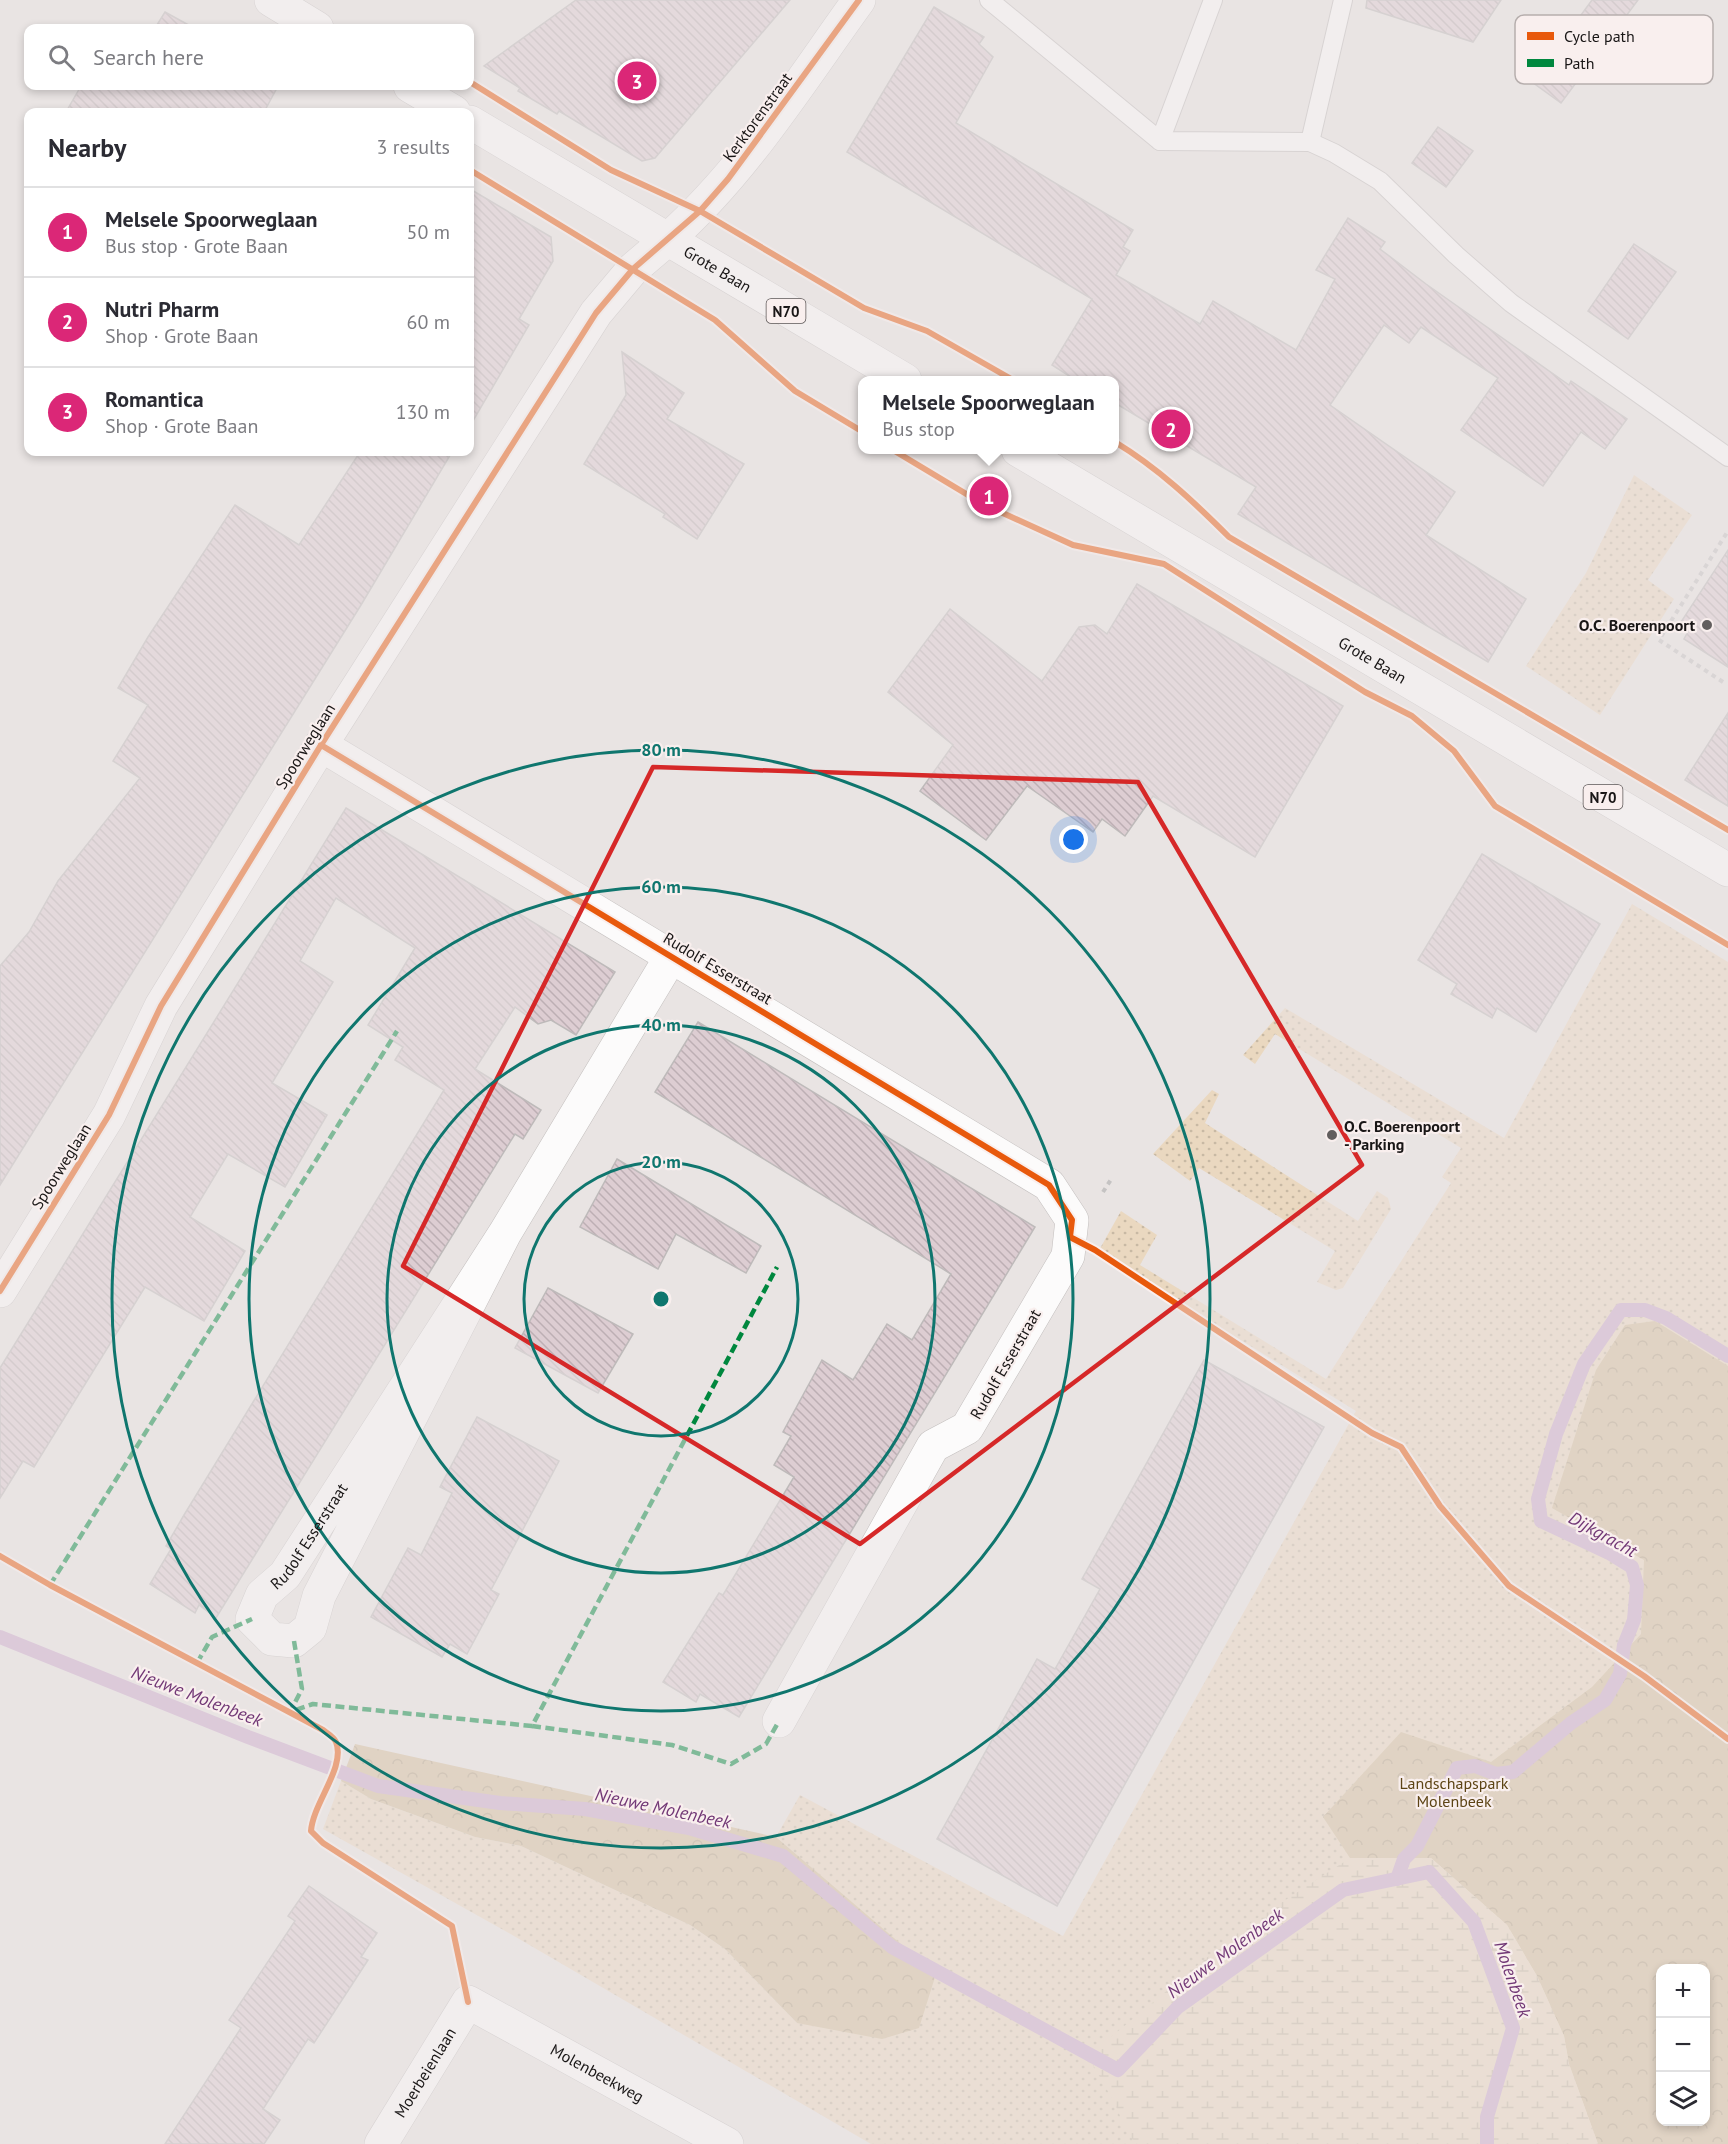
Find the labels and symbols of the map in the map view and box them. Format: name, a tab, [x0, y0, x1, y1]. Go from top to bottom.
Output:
legend	[1515, 15, 1713, 84]
text: Cycle path	[1564, 26, 1635, 46]
text: Path	[1564, 53, 1595, 73]
pin: 3	[618, 58, 656, 104]
street label: Kerktorenstraat	[718, 68, 796, 165]
street label: Grote Baan	[680, 241, 755, 297]
road number: N70	[766, 299, 806, 323]
pin: 2	[1152, 406, 1190, 452]
pin: 1	[970, 474, 1008, 518]
place label: O.C. Boerenpoort	[1579, 615, 1695, 635]
marker: O.C. Boerenpoort	[1700, 618, 1714, 632]
street label: Grote Baan	[1335, 632, 1410, 688]
street label: Spoorweglaan	[271, 699, 339, 793]
text: 80 m	[641, 738, 681, 761]
road number: N70	[1584, 785, 1622, 809]
your location	[1059, 825, 1088, 854]
text: 60 m	[641, 875, 681, 898]
street label: Rudolf Esserstraat	[660, 928, 777, 1009]
text: 40 m	[641, 1013, 681, 1036]
place label: O.C. Boerenpoort - Parking	[1344, 1116, 1461, 1154]
street label: Spoorweglaan	[27, 1119, 95, 1213]
marker: O.C. Boerenpoort - Parking	[1325, 1128, 1339, 1142]
text: 20 m	[641, 1150, 681, 1173]
centre of rings	[651, 1289, 671, 1309]
street label: Rudolf Esserstraat	[965, 1305, 1045, 1423]
street label: Rudolf Esserstraat	[266, 1479, 352, 1593]
water label: Dijkgracht	[1565, 1506, 1642, 1563]
water label: Nieuwe Molenbeek	[128, 1660, 267, 1732]
park label: Landschapspark Molenbeek	[1400, 1773, 1509, 1811]
water label: Nieuwe Molenbeek	[593, 1782, 734, 1834]
water label: Nieuwe Molenbeek	[1162, 1902, 1289, 2003]
water label: Molenbeek	[1489, 1938, 1537, 2021]
street label: Moerbeienlaan	[390, 2024, 460, 2121]
street label: Molenbeekweg	[547, 2039, 647, 2107]

